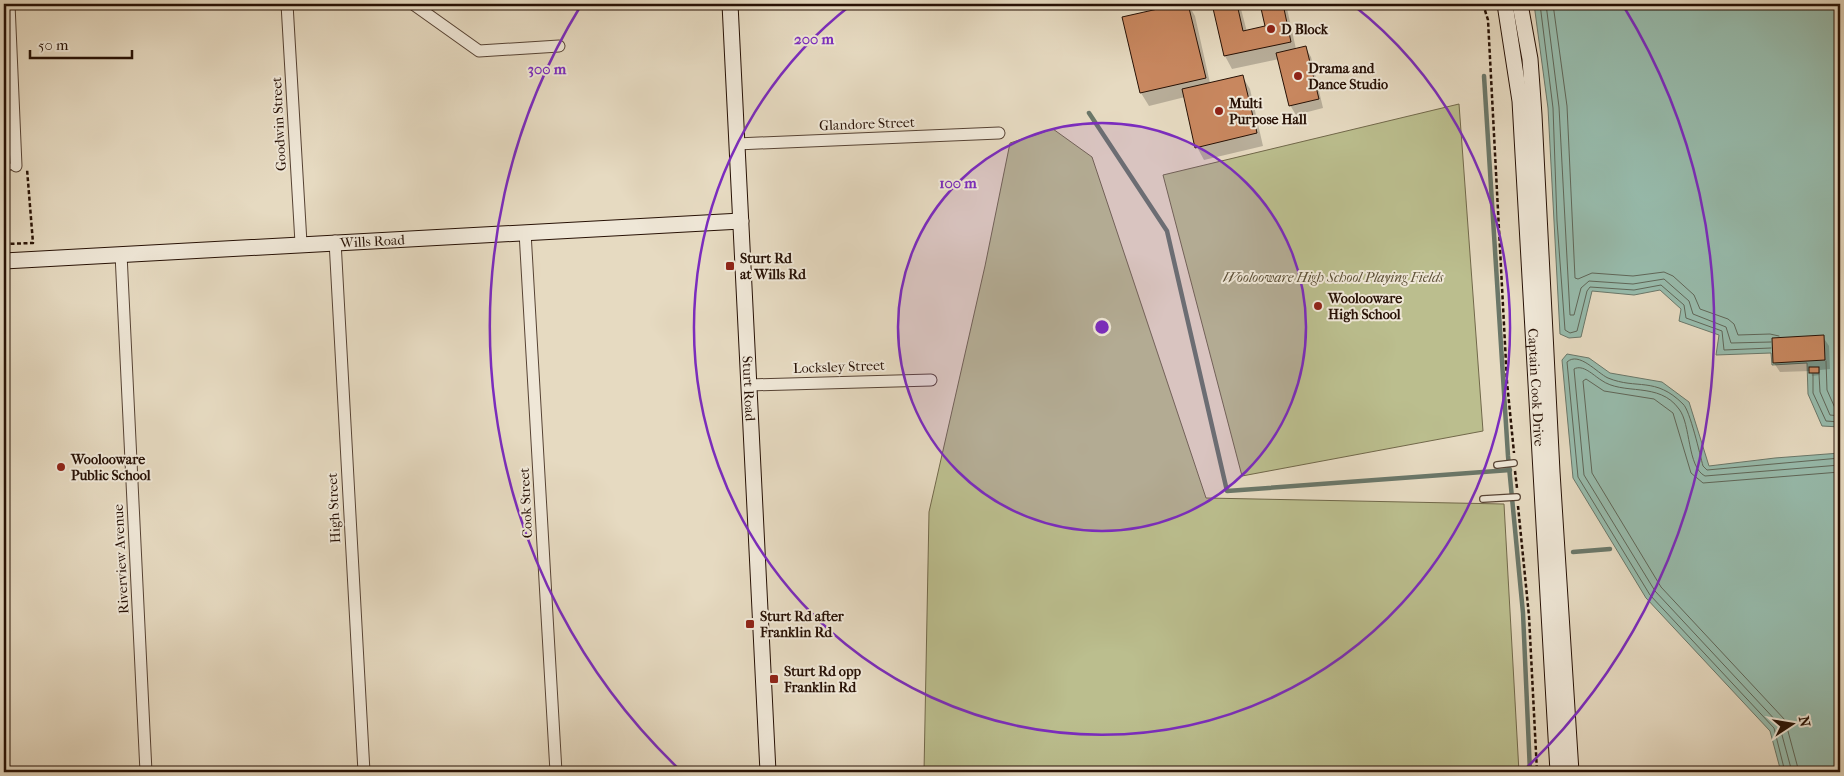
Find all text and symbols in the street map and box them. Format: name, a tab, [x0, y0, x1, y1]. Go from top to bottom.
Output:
place label: D Block	[1281, 21, 1329, 38]
marker: D Block	[1265, 23, 1277, 35]
scale bar	[30, 28, 132, 60]
text: 200 m	[794, 30, 834, 48]
text: 50 m	[38, 36, 69, 54]
text: 300 m	[528, 60, 567, 78]
place label: Drama and Dance Studio	[1308, 60, 1388, 93]
marker: Drama and Dance Studio	[1292, 70, 1304, 82]
street label: Goodwin Street	[268, 76, 290, 172]
place label: Multi Purpose Hall	[1228, 95, 1307, 128]
marker: Multi Purpose Hall	[1213, 105, 1225, 117]
street label: Glandore Street	[819, 114, 915, 134]
text: 100 m	[939, 174, 977, 192]
street label: Wills Road	[339, 231, 406, 251]
place label: Sturt Rd at Wills Rd	[740, 250, 807, 283]
marker: Sturt Rd at Wills Rd	[724, 260, 736, 272]
park label: Woolooware High School Playing Fields	[1223, 269, 1444, 286]
place label: Woolooware High School	[1327, 290, 1402, 323]
marker: Woolooware High School	[1312, 300, 1324, 312]
centre of rings	[1093, 318, 1111, 336]
street label: Captain Cook Drive	[1524, 328, 1548, 447]
street label: Sturt Road	[739, 355, 759, 422]
street label: Locksley Street	[793, 357, 885, 377]
place label: Woolooware Public School	[70, 451, 151, 484]
marker: Woolooware Public School	[55, 461, 67, 473]
street label: Cook Street	[516, 467, 536, 539]
street label: High Street	[324, 472, 344, 544]
street label: Riverview Avenue	[110, 503, 132, 614]
place label: Sturt Rd after Franklin Rd	[759, 608, 845, 641]
marker: Sturt Rd after Franklin Rd	[744, 618, 756, 630]
place label: Sturt Rd opp Franklin Rd	[783, 663, 862, 696]
marker: Sturt Rd opp Franklin Rd	[768, 673, 780, 685]
north arrow	[1766, 698, 1816, 748]
text: N	[1795, 714, 1814, 729]

